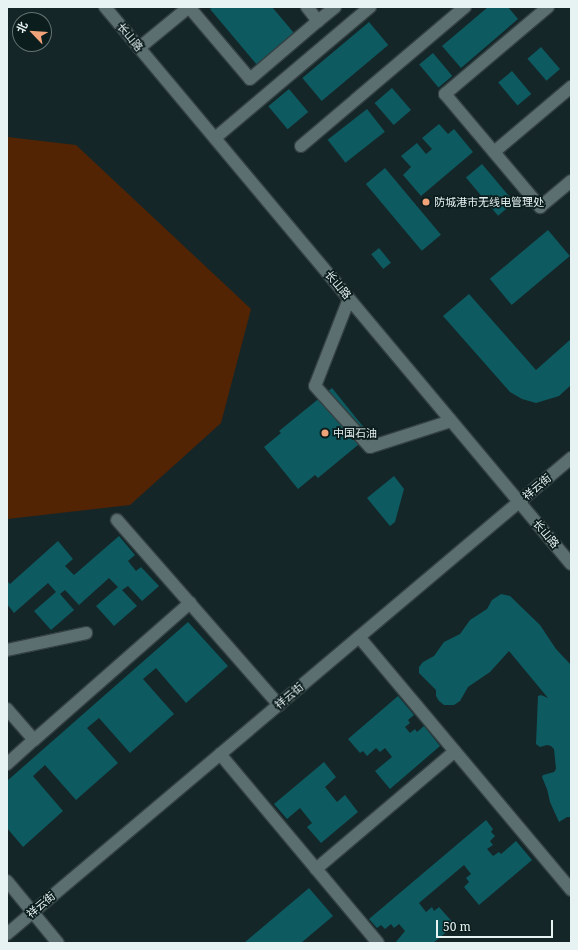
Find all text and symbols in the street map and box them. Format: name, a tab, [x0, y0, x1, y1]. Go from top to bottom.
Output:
north arrow	[12, 12, 52, 52]
text: 北	[12, 19, 31, 35]
street label: 长山路	[114, 20, 146, 54]
place label: 防城港市无线电管理处	[434, 195, 544, 209]
marker: 防城港市无线电管理处	[421, 197, 431, 207]
street label: 长山路	[322, 268, 354, 302]
place label: 中国石油	[333, 426, 377, 440]
marker: 中国石油	[320, 428, 330, 438]
street label: 祥云街	[520, 471, 554, 503]
street label: 长山路	[530, 517, 562, 551]
street label: 祥云街	[272, 680, 306, 712]
street label: 祥云街	[24, 889, 58, 921]
scale bar	[438, 912, 555, 938]
text: 50 m	[443, 918, 471, 935]

